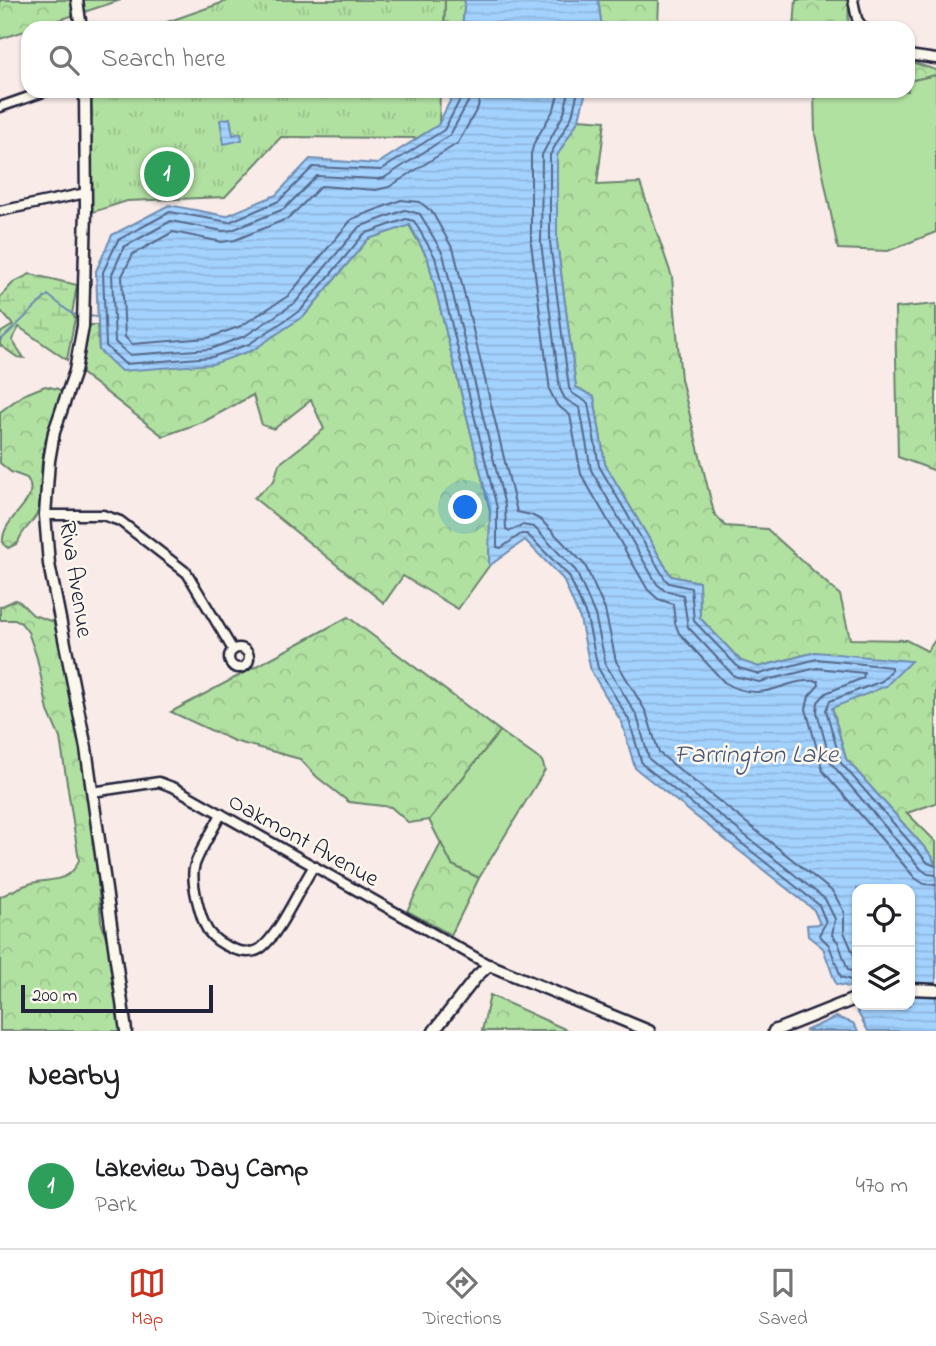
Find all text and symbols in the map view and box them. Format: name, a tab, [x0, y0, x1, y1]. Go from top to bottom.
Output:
search box	[21, 21, 915, 98]
icon: search	[45, 41, 83, 79]
text: Search here	[101, 41, 226, 79]
pin: 1	[144, 148, 190, 200]
your location	[448, 490, 482, 524]
street label: Riva Avenue	[48, 519, 101, 640]
water label: Farrington Lake	[674, 737, 840, 775]
street label: Oakmont Avenue	[221, 785, 385, 897]
map controls	[852, 884, 915, 1010]
button: locate	[852, 884, 915, 947]
button: layers	[852, 947, 915, 1010]
scale bar	[21, 982, 214, 1014]
text: 200 m	[32, 983, 77, 1010]
text: Nearby	[28, 1055, 120, 1099]
text: Lakeview Day Camp	[95, 1151, 308, 1189]
text: 1	[47, 1170, 55, 1203]
text: 470 m	[856, 1170, 908, 1203]
text: Park	[95, 1189, 137, 1222]
tab: Map	[128, 1264, 166, 1333]
tab: Directions	[423, 1264, 502, 1333]
tab: Saved	[758, 1264, 808, 1333]

